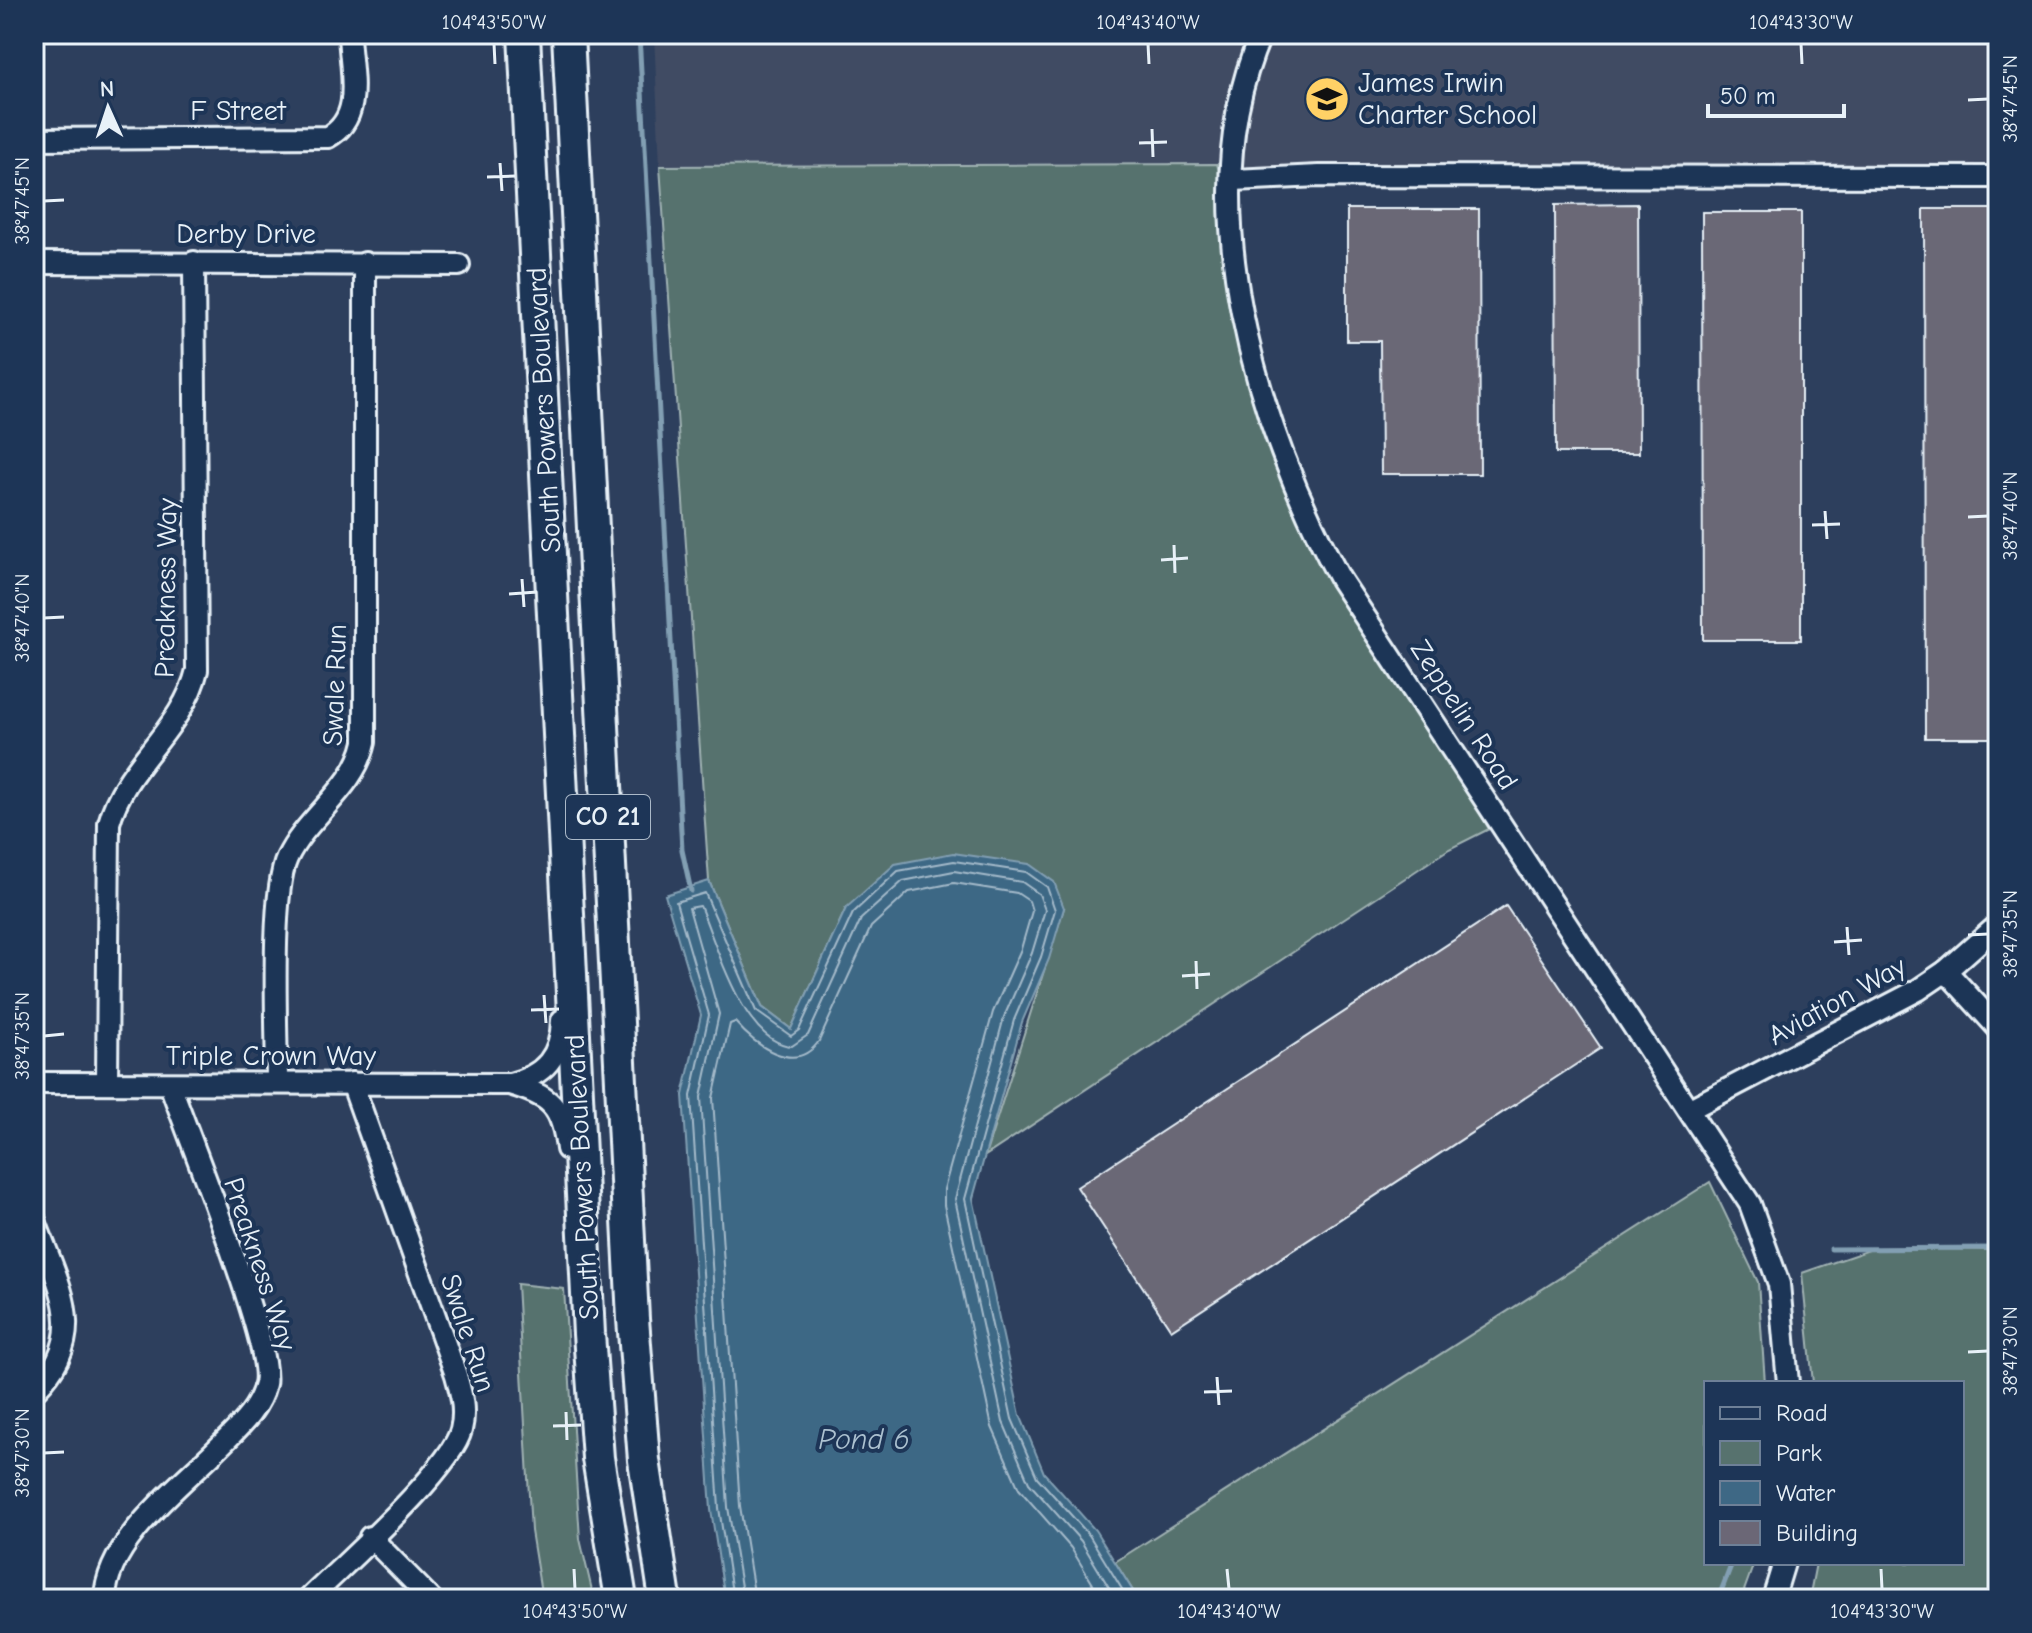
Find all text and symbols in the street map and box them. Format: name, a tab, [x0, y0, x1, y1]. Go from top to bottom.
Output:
text: 104°43'50"W	[442, 11, 547, 34]
text: 104°43'40"W	[1096, 11, 1200, 34]
text: 104°43'30"W	[1749, 11, 1853, 34]
text: 38°47'45"N	[1999, 55, 2022, 143]
place label: James Irwin Charter School	[1358, 67, 1537, 131]
north arrow	[68, 68, 148, 148]
scale bar	[1708, 68, 1844, 118]
school or university icon: James Irwin Charter School	[1303, 75, 1351, 123]
text: N	[99, 76, 115, 102]
text: 50 m	[1720, 82, 1776, 110]
street label: F Street	[190, 95, 287, 127]
text: 38°47'45"N	[11, 157, 34, 245]
street label: Derby Drive	[176, 218, 316, 250]
street label: South Powers Boulevard	[521, 266, 567, 554]
text: 38°47'40"N	[1999, 472, 2022, 560]
street label: Preakness Way	[148, 497, 184, 678]
text: 38°47'40"N	[11, 574, 34, 662]
street label: Swale Run	[317, 623, 353, 747]
street label: Zeppelin Road	[1404, 634, 1524, 796]
road number: CO 21	[566, 795, 650, 839]
text: 38°47'35"N	[1999, 890, 2022, 978]
street label: Aviation Way	[1763, 950, 1912, 1052]
text: 38°47'35"N	[11, 992, 34, 1080]
street label: South Powers Boulevard	[559, 1033, 605, 1321]
street label: Triple Crown Way	[166, 1040, 376, 1072]
street label: Preakness Way	[217, 1174, 303, 1355]
street label: Swale Run	[434, 1270, 502, 1396]
text: 38°47'30"N	[1999, 1306, 2022, 1396]
legend	[1704, 1381, 1964, 1565]
text: Road	[1776, 1399, 1828, 1427]
text: 38°47'30"N	[11, 1408, 34, 1498]
water label: Pond 6	[818, 1422, 910, 1457]
text: Park	[1776, 1439, 1822, 1467]
text: Water	[1776, 1479, 1836, 1507]
text: Building	[1776, 1519, 1858, 1547]
text: 104°43'50"W	[523, 1600, 628, 1623]
text: 104°43'40"W	[1177, 1600, 1281, 1623]
text: 104°43'30"W	[1830, 1600, 1934, 1623]

